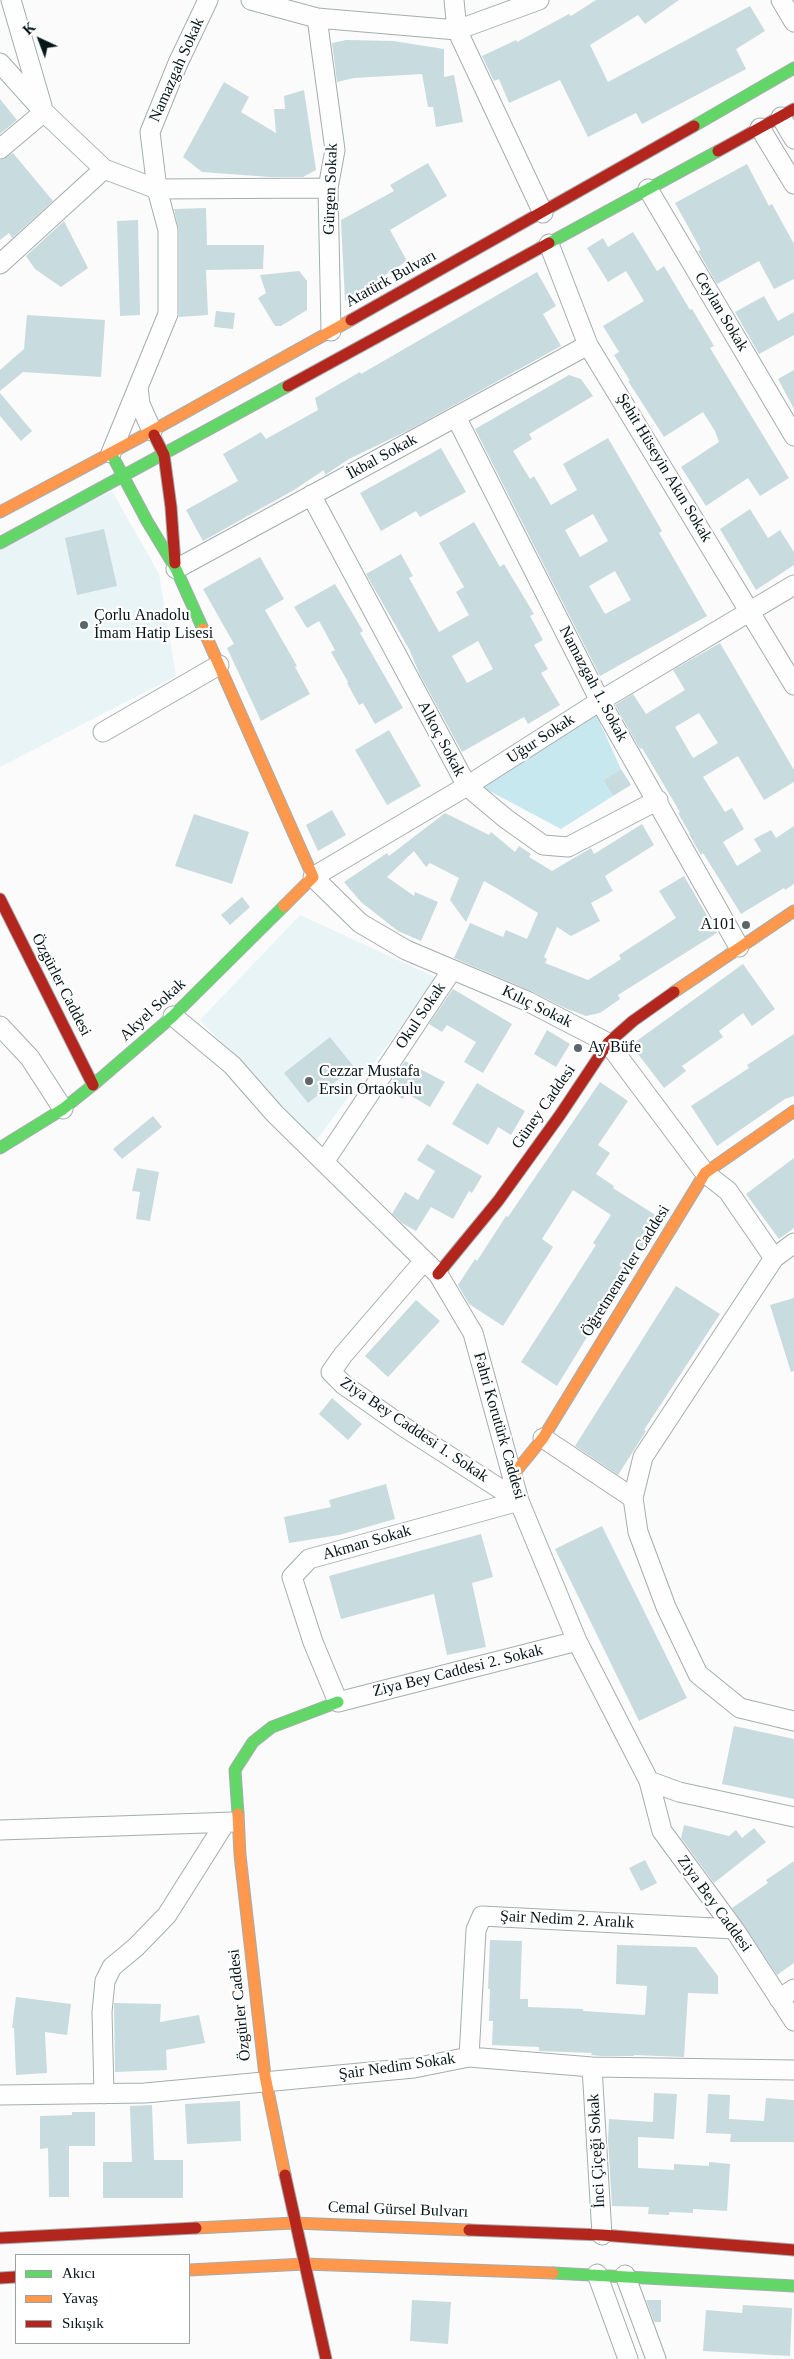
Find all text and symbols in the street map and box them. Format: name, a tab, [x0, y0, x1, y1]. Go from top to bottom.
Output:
north arrow	[15, 15, 65, 65]
street label: Namazgah Sokak	[145, 15, 209, 125]
text: K	[20, 19, 39, 38]
street label: Gürgen Sokak	[320, 143, 342, 235]
street label: Atatürk Bulvarı	[342, 246, 440, 312]
street label: Ceylan Sokak	[690, 269, 752, 355]
street label: Şehit Hüseyin Akın Sokak	[612, 390, 716, 546]
street label: İkbal Sokak	[344, 430, 420, 484]
place label: Çorlu Anadolu İmam Hatip Lisesi	[94, 606, 213, 644]
marker: Çorlu Anadolu İmam Hatip Lisesi	[78, 619, 90, 631]
street label: Namazgah 1. Sokak	[554, 623, 632, 745]
street label: Alkoç Sokak	[413, 698, 469, 780]
street label: Uğur Sokak	[504, 710, 578, 768]
place label: A101	[700, 915, 736, 935]
marker: A101	[740, 919, 752, 931]
street label: Özgürler Caddesi	[27, 931, 95, 1039]
street label: Akyel Sokak	[116, 975, 190, 1045]
street label: Okul Sokak	[392, 979, 450, 1053]
street label: Kılıç Sokak	[499, 982, 575, 1032]
place label: Ay Büfe	[588, 1038, 641, 1058]
marker: Ay Büfe	[572, 1042, 584, 1054]
street label: Güney Caddesi	[508, 1061, 580, 1153]
place label: Cezzar Mustafa Ersin Ortaokulu	[319, 1062, 422, 1100]
marker: Cezzar Mustafa Ersin Ortaokulu	[303, 1075, 315, 1087]
street label: Öğretmenevler Caddesi	[578, 1202, 674, 1340]
street label: Fahri Korutürk Caddesi	[469, 1350, 529, 1502]
street label: Ziya Bey Caddesi 1. Sokak	[336, 1373, 492, 1487]
street label: Akman Sokak	[321, 1521, 413, 1565]
street label: Ziya Bey Caddesi 2. Sokak	[371, 1641, 545, 1701]
street label: Ziya Bey Caddesi	[673, 1852, 755, 1956]
street label: Şair Nedim 2. Aralık	[499, 1907, 635, 1933]
street label: Özgürler Caddesi	[225, 1948, 255, 2062]
street label: Şair Nedim Sokak	[338, 2049, 456, 2085]
street label: İnci Çiçeği Sokak	[584, 2093, 610, 2209]
street label: Cemal Gürsel Bulvarı	[328, 2198, 468, 2222]
legend	[15, 2254, 190, 2344]
text: Akıcı	[62, 2265, 95, 2281]
text: Yavaş	[62, 2290, 98, 2306]
text: Sıkışık	[62, 2315, 104, 2331]

